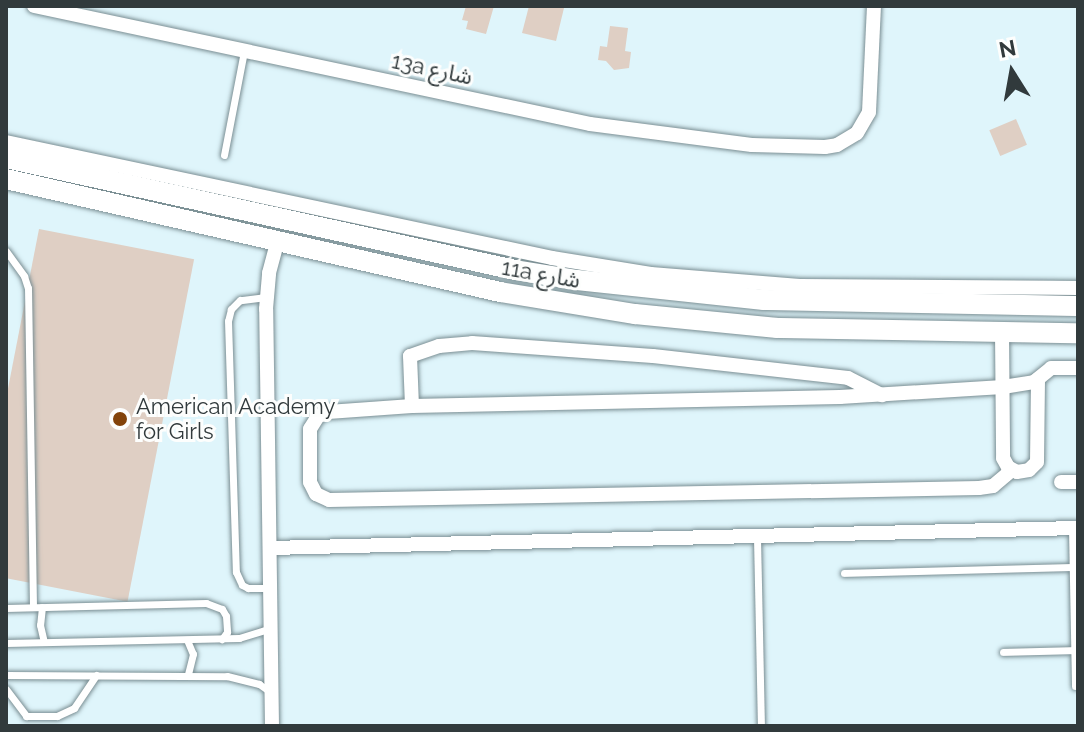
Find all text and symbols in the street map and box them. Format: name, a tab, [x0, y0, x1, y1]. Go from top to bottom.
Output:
north arrow	[972, 32, 1052, 112]
text: N	[997, 34, 1018, 63]
street label: 13a شارع	[389, 48, 475, 90]
street label: 11a شارع	[500, 254, 582, 294]
place label: American Academy for Girls	[136, 393, 336, 444]
marker: American Academy for Girls	[111, 410, 129, 428]

